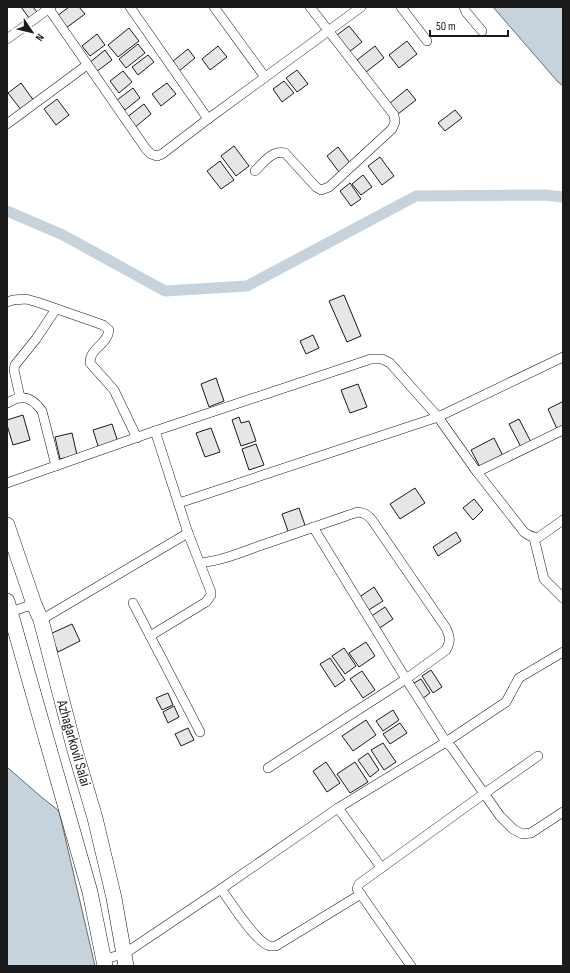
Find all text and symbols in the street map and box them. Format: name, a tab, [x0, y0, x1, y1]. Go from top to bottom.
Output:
north arrow	[12, 12, 52, 52]
scale bar	[430, 12, 508, 38]
text: 50 m	[436, 19, 456, 34]
text: N	[33, 31, 47, 44]
street label: Azhagarkovil Salai	[52, 697, 95, 789]

